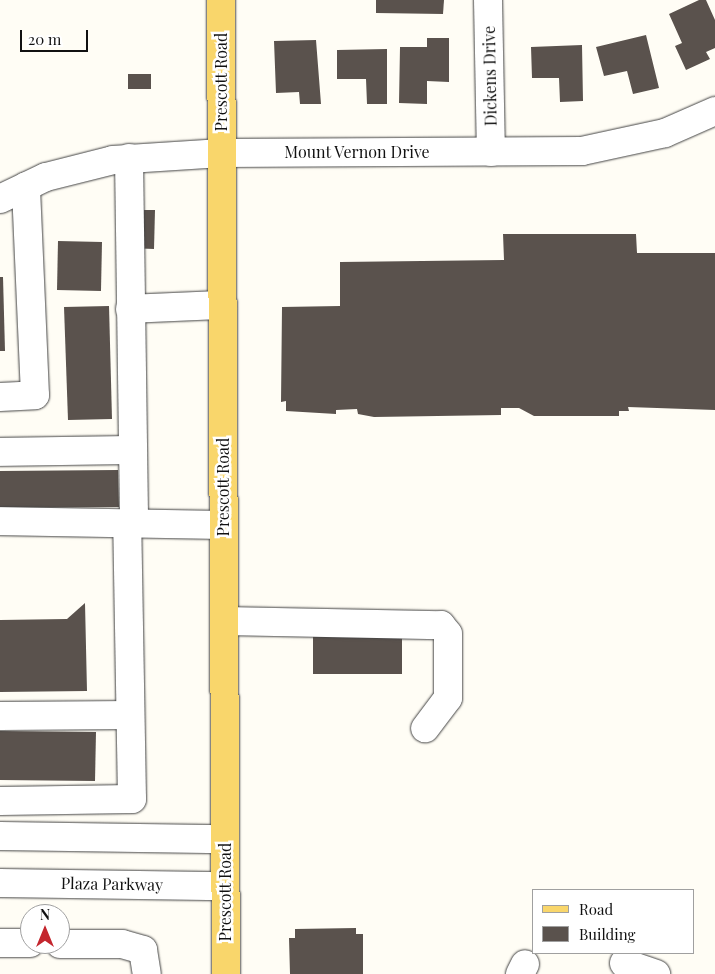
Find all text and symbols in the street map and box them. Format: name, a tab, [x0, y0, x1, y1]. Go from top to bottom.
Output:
scale bar	[22, 20, 90, 52]
street label: Dickens Drive	[480, 26, 500, 126]
text: 20 m	[28, 29, 61, 49]
street label: Prescott Road	[211, 32, 231, 132]
street label: Mount Vernon Drive	[284, 142, 430, 162]
street label: Prescott Road	[213, 437, 233, 537]
street label: Prescott Road	[215, 842, 235, 942]
street label: Plaza Parkway	[61, 874, 163, 894]
legend	[532, 889, 695, 954]
text: Road	[579, 899, 613, 919]
north arrow	[20, 904, 70, 954]
text: N	[40, 905, 50, 924]
text: Building	[579, 924, 635, 944]

